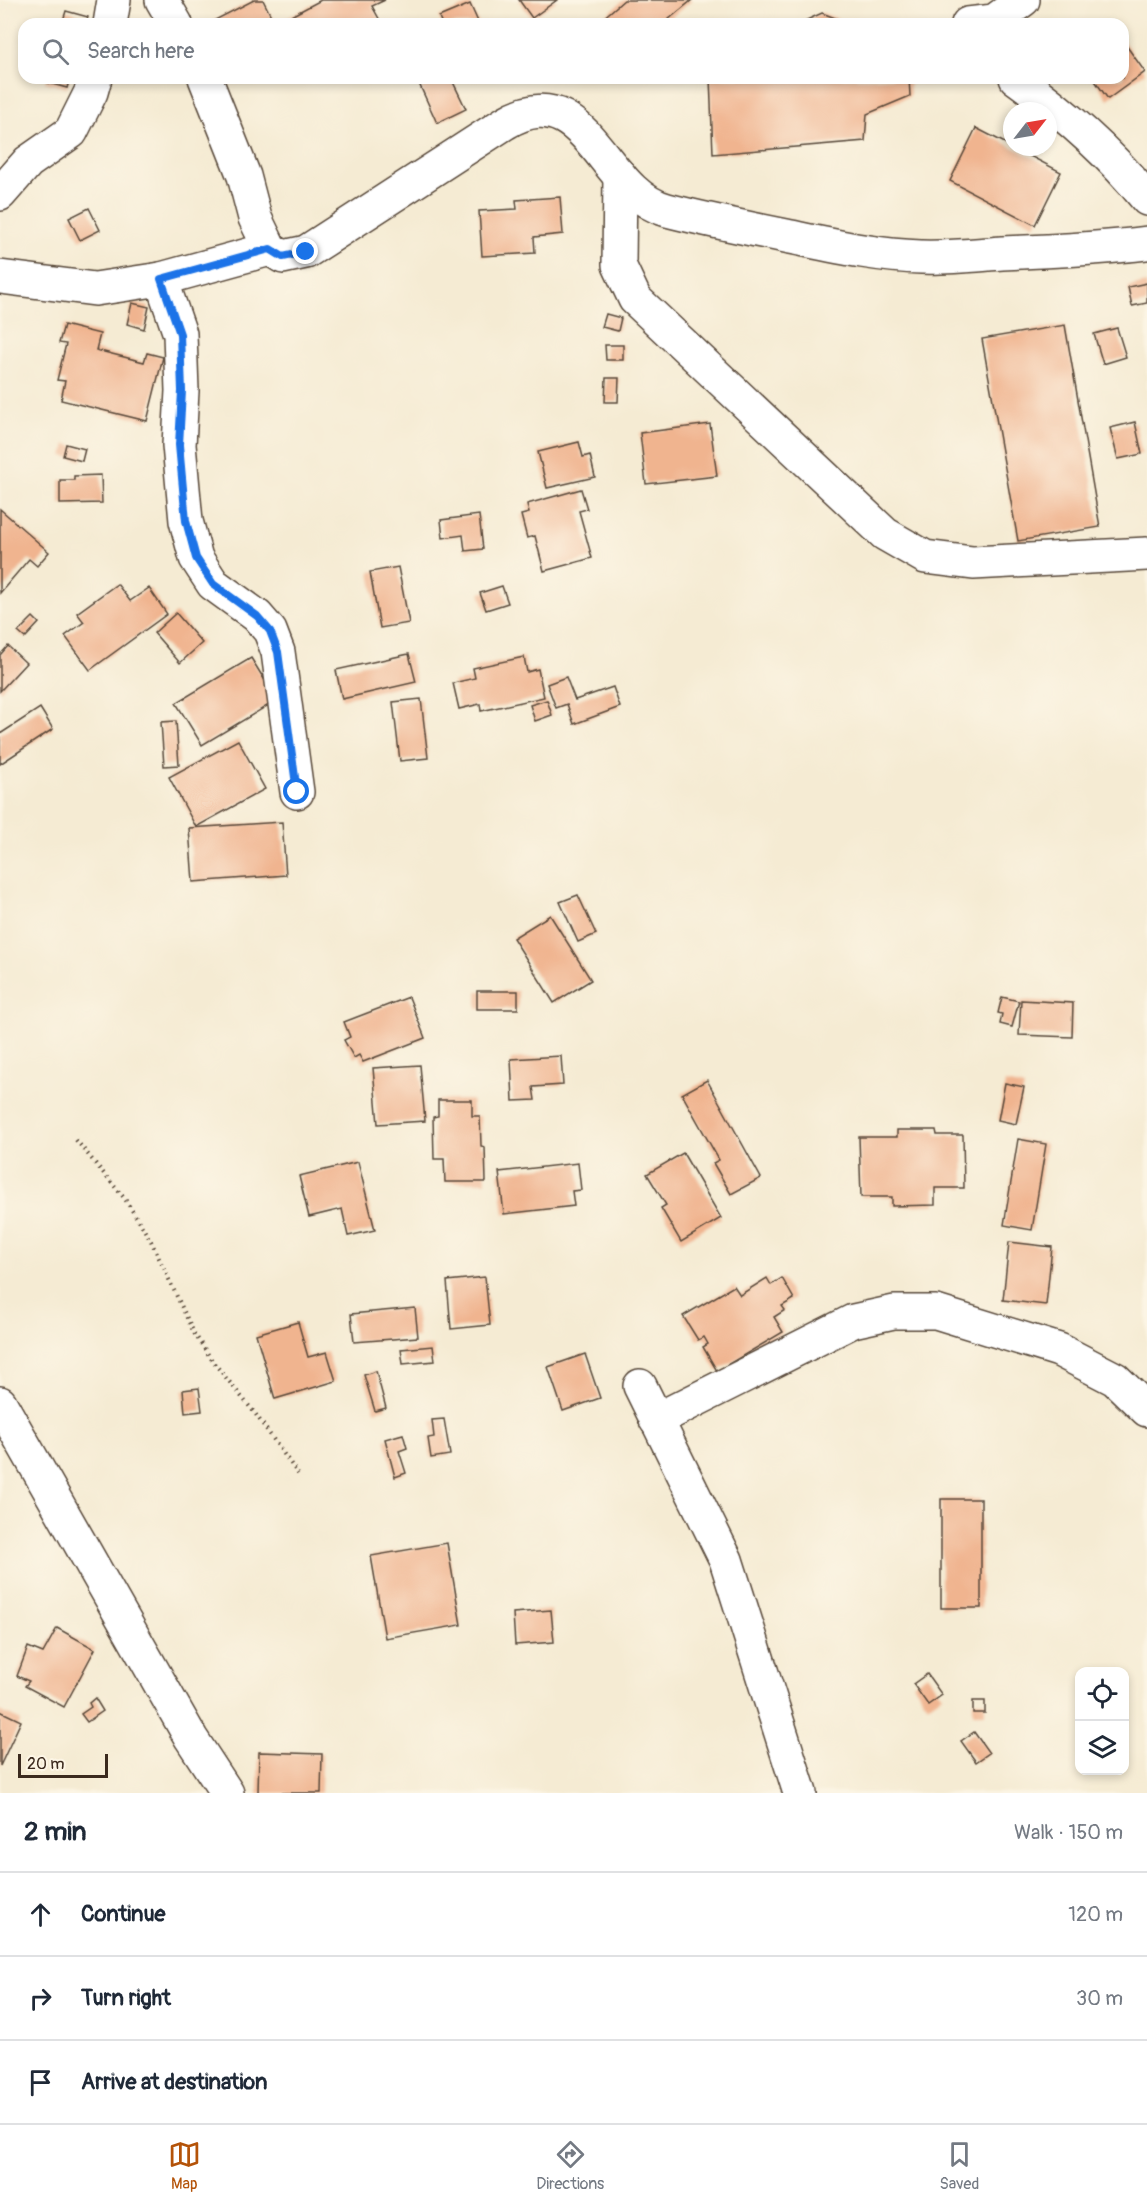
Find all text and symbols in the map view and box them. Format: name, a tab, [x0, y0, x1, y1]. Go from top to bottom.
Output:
search box	[18, 18, 1129, 84]
icon: search	[39, 35, 72, 68]
text: Search here	[87, 37, 194, 65]
north arrow	[1003, 102, 1057, 156]
route end	[292, 238, 318, 264]
route start	[283, 778, 309, 804]
map controls	[1075, 1667, 1129, 1775]
button: locate	[1075, 1667, 1129, 1721]
button: layers	[1075, 1721, 1129, 1775]
scale bar	[18, 1751, 108, 1778]
text: 20 m	[27, 1754, 65, 1774]
text: 2 min	[24, 1816, 86, 1848]
text: Walk · 150 m	[1014, 1820, 1123, 1845]
icon: ahead	[24, 1898, 57, 1931]
text: Continue	[81, 1900, 165, 1928]
text: 120 m	[1068, 1902, 1123, 1927]
icon: right	[24, 1982, 57, 2015]
text: Turn right	[81, 1984, 171, 2012]
text: 30 m	[1076, 1986, 1123, 2011]
icon: arrive	[24, 2066, 57, 2099]
text: Arrive at destination	[81, 2068, 267, 2096]
tab: Map	[168, 2138, 201, 2194]
tab: Directions	[536, 2138, 604, 2194]
tab: Saved	[940, 2138, 979, 2194]

